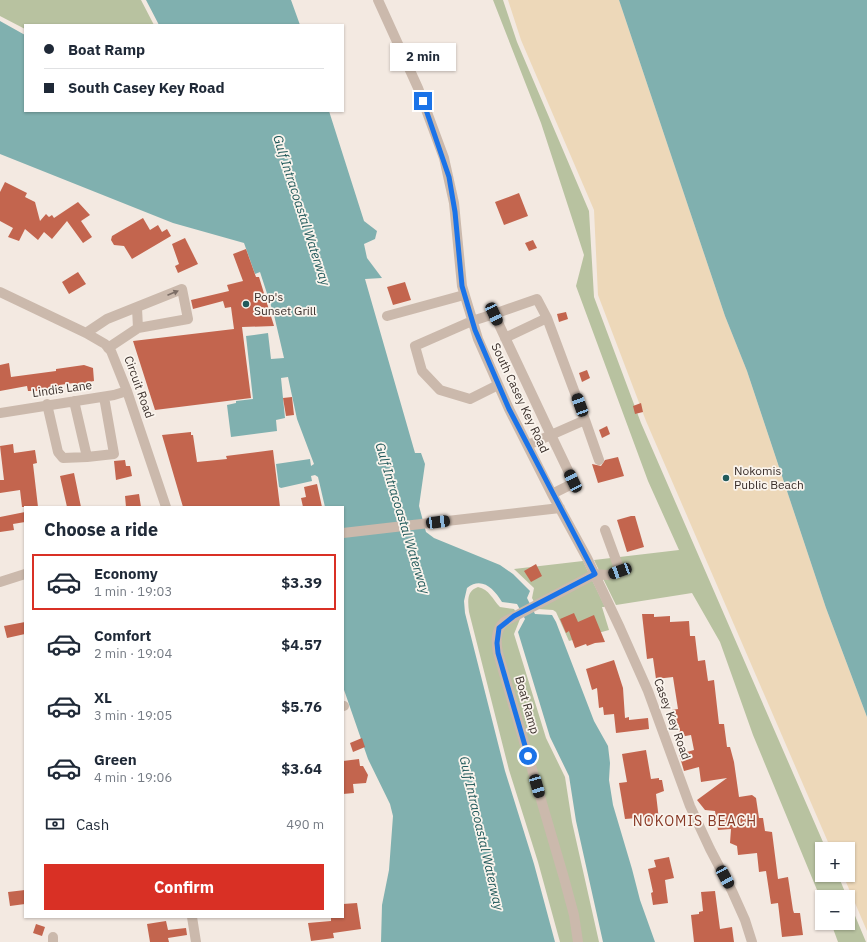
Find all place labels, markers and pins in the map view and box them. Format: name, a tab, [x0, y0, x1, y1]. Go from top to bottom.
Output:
place label: Pop's Sunset Grill	[254, 289, 316, 318]
marker: Pop's Sunset Grill	[241, 299, 251, 309]
place label: Nokomis Public Beach	[734, 463, 804, 492]
marker: Nokomis Public Beach	[721, 473, 731, 483]

